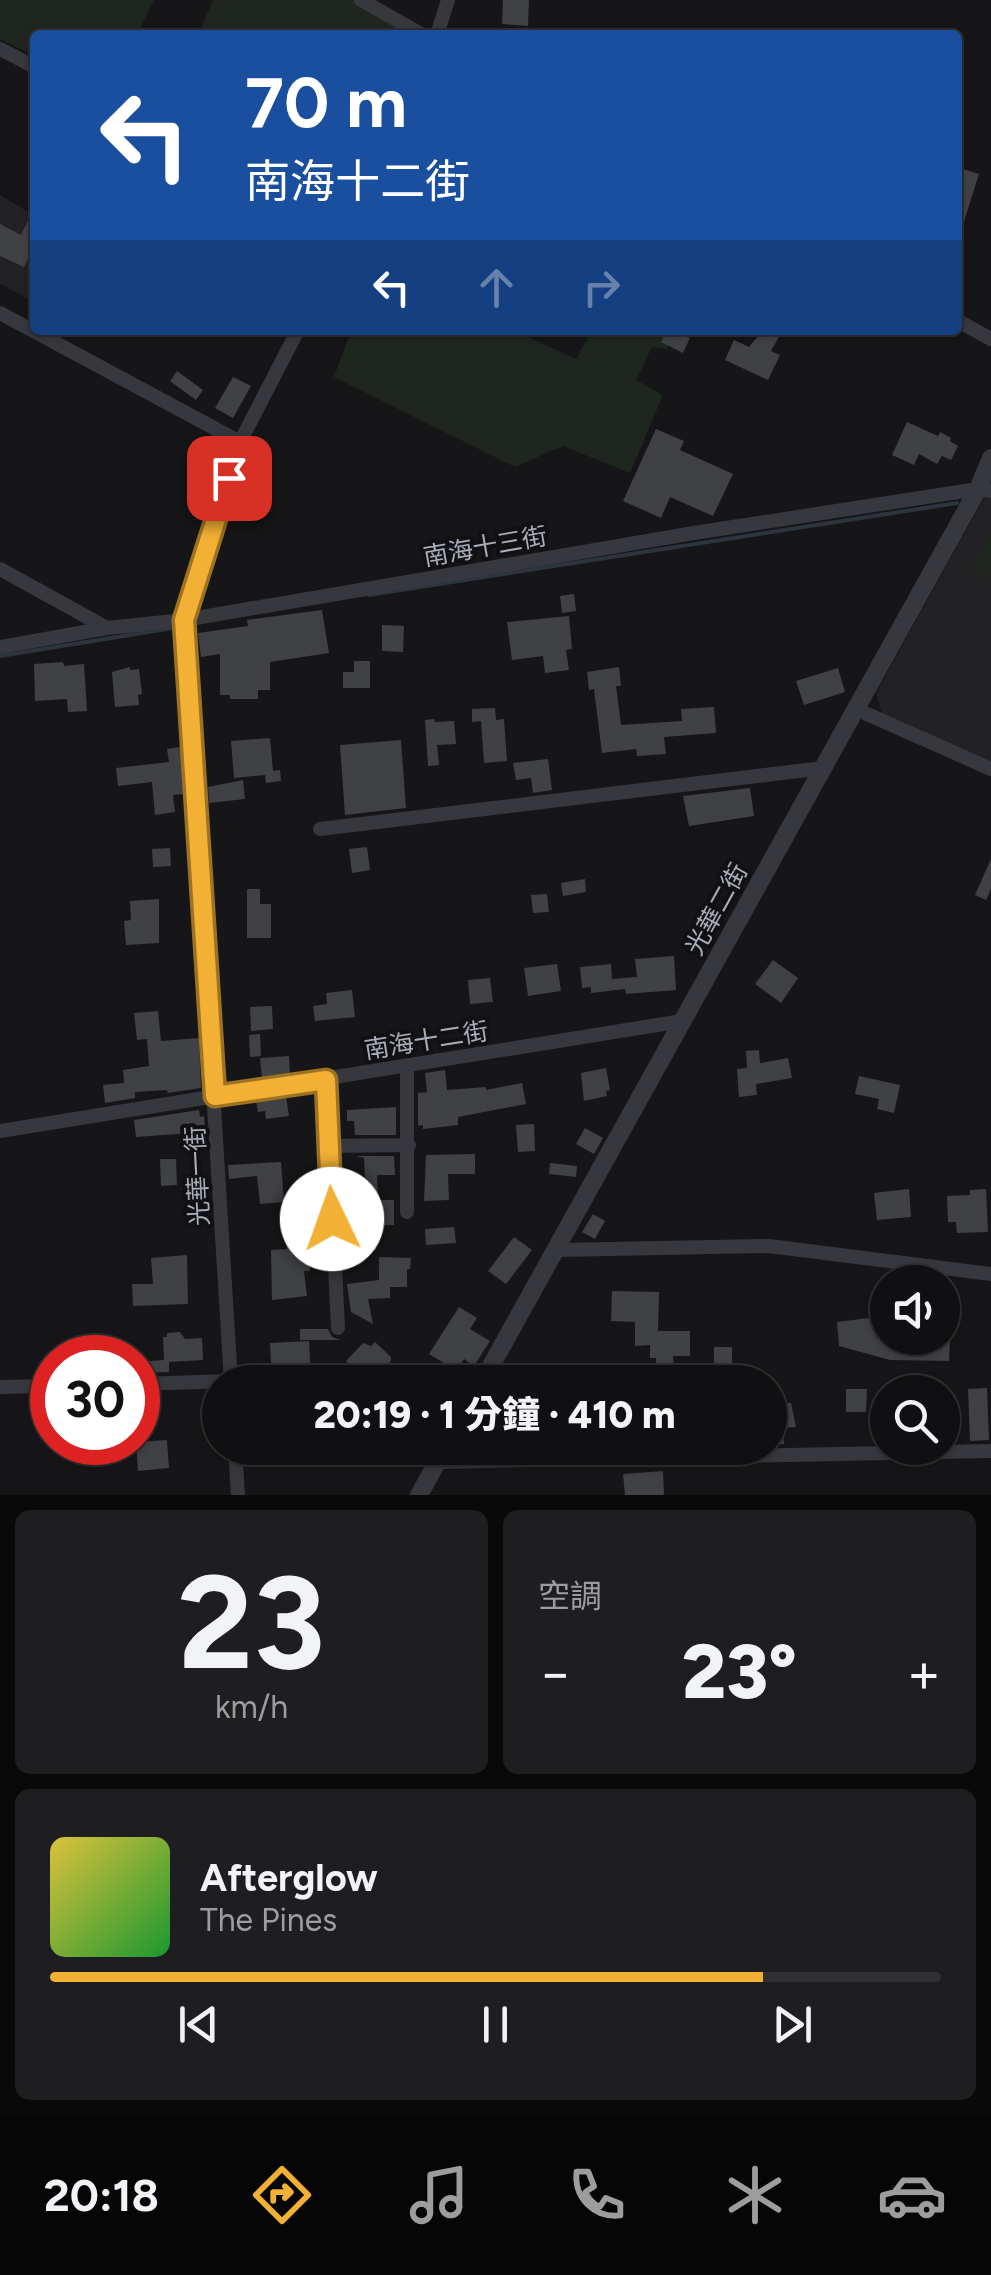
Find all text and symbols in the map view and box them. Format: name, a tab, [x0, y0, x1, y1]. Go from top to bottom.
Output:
text: 70 m	[245, 60, 407, 145]
icon: left	[80, 70, 210, 200]
text: 南海十二街	[245, 154, 470, 208]
icon: left	[364, 260, 419, 315]
icon: ahead	[469, 260, 524, 315]
icon: right	[574, 260, 629, 315]
pin	[187, 436, 272, 521]
icon: arrive	[202, 451, 257, 506]
street label: 南海十三街	[421, 520, 549, 572]
street label: 光華二街	[679, 858, 753, 960]
street label: 南海十二街	[362, 1015, 490, 1065]
street label: 光華一街	[179, 1125, 215, 1227]
position arrow	[280, 1167, 384, 1271]
map controls	[870, 1265, 960, 1465]
button: sound	[870, 1265, 960, 1355]
speed limit sign: 30	[30, 1335, 160, 1465]
button: search	[870, 1375, 960, 1465]
text: 20:19 · 1 分鐘 · 410 m	[313, 1392, 676, 1438]
text: 23	[178, 1545, 325, 1701]
text: 空調	[538, 1577, 602, 1615]
text: 23°	[682, 1627, 797, 1717]
text: −	[538, 1640, 572, 1706]
text: +	[907, 1640, 941, 1706]
text: km/h	[215, 1688, 288, 1726]
text: Afterglow	[200, 1855, 378, 1901]
text: The Pines	[200, 1901, 337, 1939]
icon: previous	[171, 1997, 226, 2052]
icon: pause	[468, 1997, 523, 2052]
icon: next	[765, 1997, 820, 2052]
icon: directions	[247, 2160, 317, 2230]
icon: music	[404, 2160, 474, 2230]
icon: phone	[562, 2160, 632, 2230]
icon: climate	[720, 2160, 790, 2230]
icon: car	[877, 2160, 947, 2230]
text: 20:18	[44, 2168, 159, 2222]

